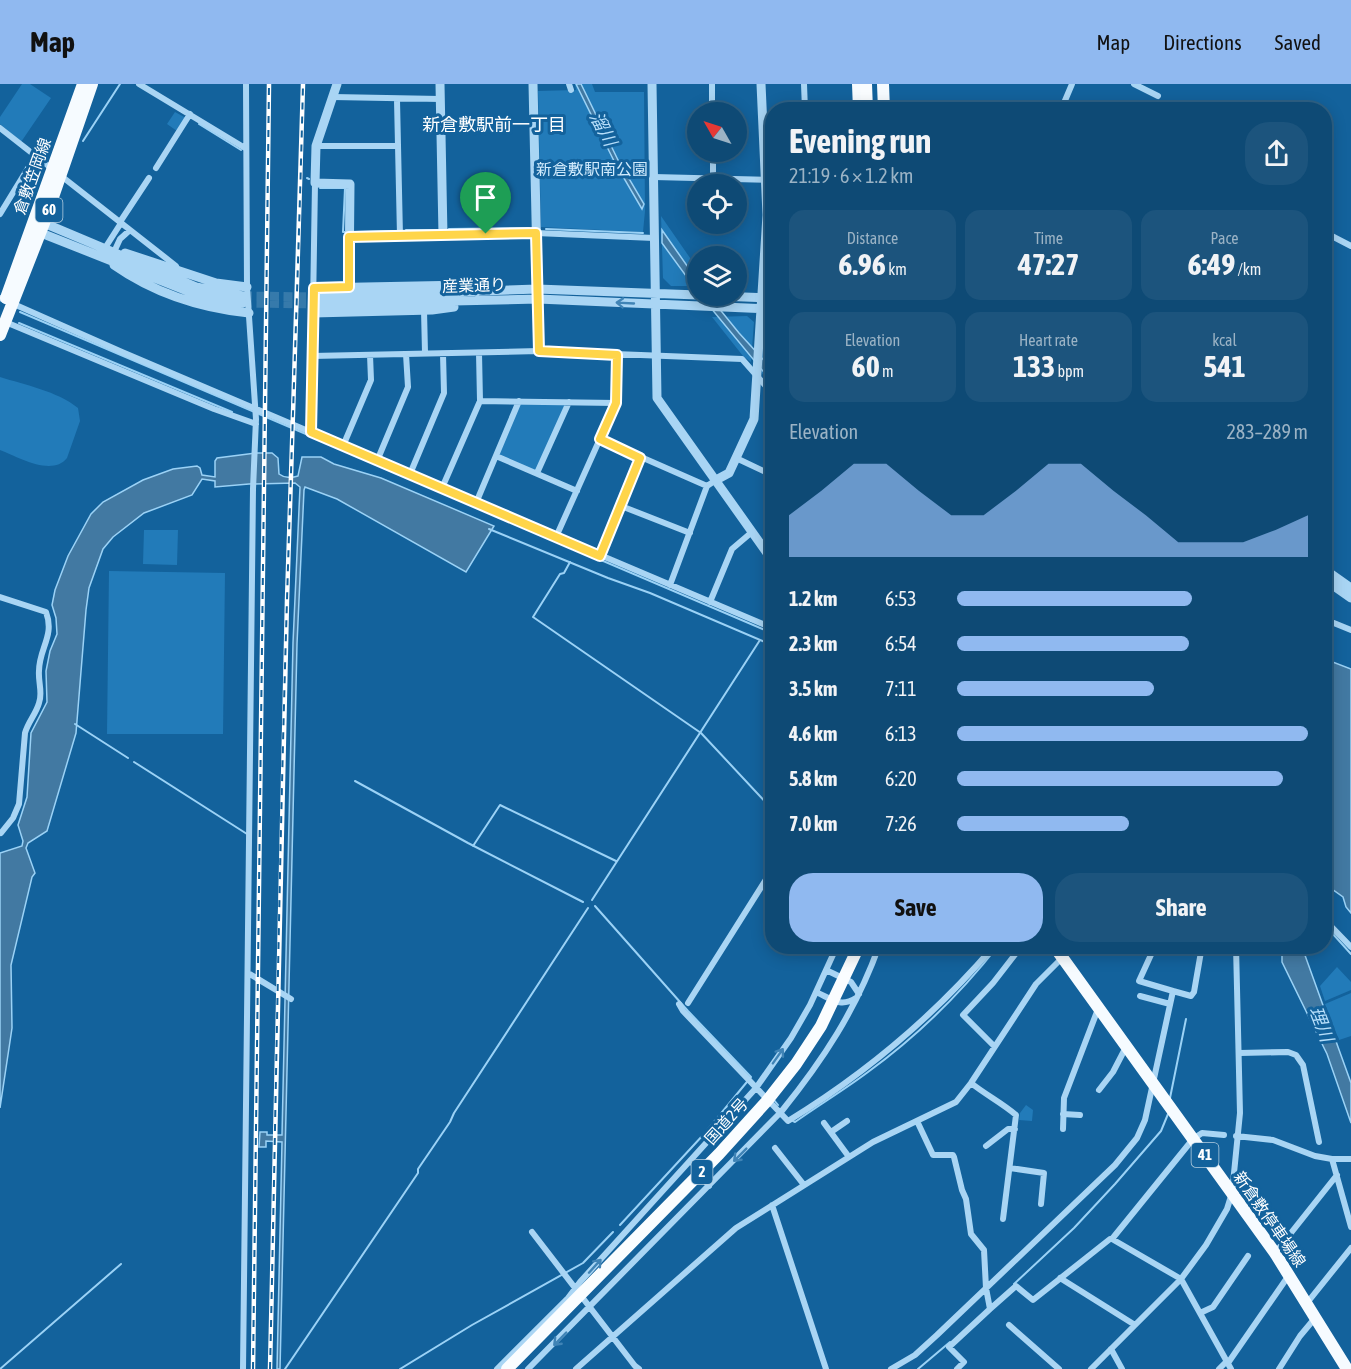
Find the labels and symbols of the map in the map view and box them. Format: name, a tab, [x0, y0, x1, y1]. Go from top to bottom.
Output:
north arrow	[687, 102, 747, 162]
water label: 溜川	[586, 108, 622, 151]
district label: 新倉敷駅前一丁目	[422, 114, 566, 135]
street label: 倉敷笠岡線	[10, 135, 54, 217]
park label: 新倉敷駅南公園	[536, 160, 648, 178]
pin	[460, 172, 511, 234]
road number: 60	[36, 198, 62, 222]
street label: 産業通り	[442, 275, 506, 295]
one-way arrow	[615, 297, 635, 308]
water label: 理川	[1305, 1003, 1338, 1046]
one-way arrow	[772, 1048, 784, 1065]
street label: 国道2号	[701, 1094, 751, 1148]
road number: 41	[1192, 1143, 1218, 1167]
one-way arrow	[733, 1147, 748, 1162]
road number: 2	[692, 1160, 712, 1184]
street label: 新倉敷停車場線	[1231, 1168, 1309, 1270]
one-way arrow	[588, 1259, 602, 1274]
one-way arrow	[552, 1331, 567, 1346]

